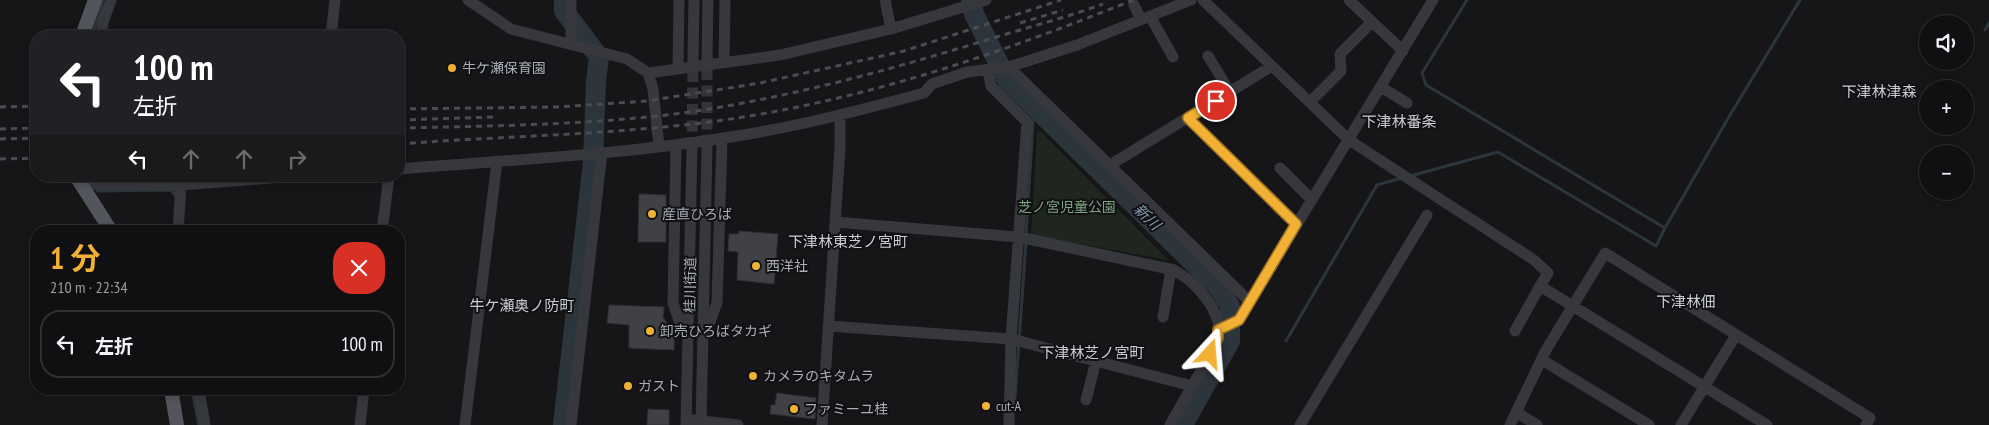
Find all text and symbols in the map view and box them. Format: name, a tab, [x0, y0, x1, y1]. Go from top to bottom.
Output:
map controls	[1919, 15, 1974, 200]
button: sound	[1919, 15, 1974, 70]
text: 100 m	[133, 44, 214, 90]
icon: left	[50, 50, 115, 115]
place label: 牛ケ瀬保育園	[462, 59, 546, 77]
marker: 牛ケ瀬保育園	[446, 62, 458, 74]
pin	[1195, 80, 1237, 122]
button: +	[1919, 80, 1974, 135]
district label: 下津林津森	[1841, 82, 1917, 101]
icon: arrive	[1202, 87, 1230, 115]
text: 左折	[133, 92, 177, 120]
district label: 下津林番条	[1361, 112, 1437, 131]
icon: left	[124, 145, 152, 173]
icon: ahead	[177, 145, 205, 173]
icon: ahead	[230, 145, 258, 173]
icon: right	[283, 145, 311, 173]
button: −	[1919, 145, 1974, 200]
park label: 芝ノ宮児童公園	[1018, 198, 1116, 216]
water label: 新川	[1130, 199, 1166, 235]
place label: 産直ひろば	[662, 205, 732, 223]
marker: 産直ひろば	[646, 208, 658, 220]
district label: 下津林東芝ノ宮町	[788, 232, 908, 251]
text: 1 分	[50, 238, 101, 277]
button: close	[333, 242, 385, 294]
street label: 桂川街道	[681, 257, 699, 313]
place label: 西洋社	[766, 257, 808, 275]
marker: 西洋社	[750, 260, 762, 272]
text: 210 m · 22:34	[50, 277, 128, 297]
district label: 下津林佃	[1656, 292, 1716, 311]
district label: 牛ケ瀬奥ノ防町	[469, 296, 575, 315]
place label: 卸売ひろばタカギ	[660, 322, 772, 340]
marker: 卸売ひろばタカギ	[644, 325, 656, 337]
position arrow	[1183, 327, 1235, 379]
icon: left	[52, 330, 80, 358]
text: 100 m	[341, 332, 383, 356]
text: 左折	[95, 334, 133, 358]
district label: 下津林芝ノ宮町	[1039, 343, 1145, 362]
place label: カメラのキタムラ	[763, 367, 874, 385]
marker: カメラのキタムラ	[747, 370, 759, 382]
place label: ガスト	[638, 377, 680, 395]
marker: ガスト	[622, 380, 634, 392]
place label: cut-A	[996, 397, 1022, 415]
place label: ファミーユ桂	[804, 400, 888, 418]
marker: cut-A	[980, 400, 992, 412]
marker: ファミーユ桂	[788, 403, 800, 415]

